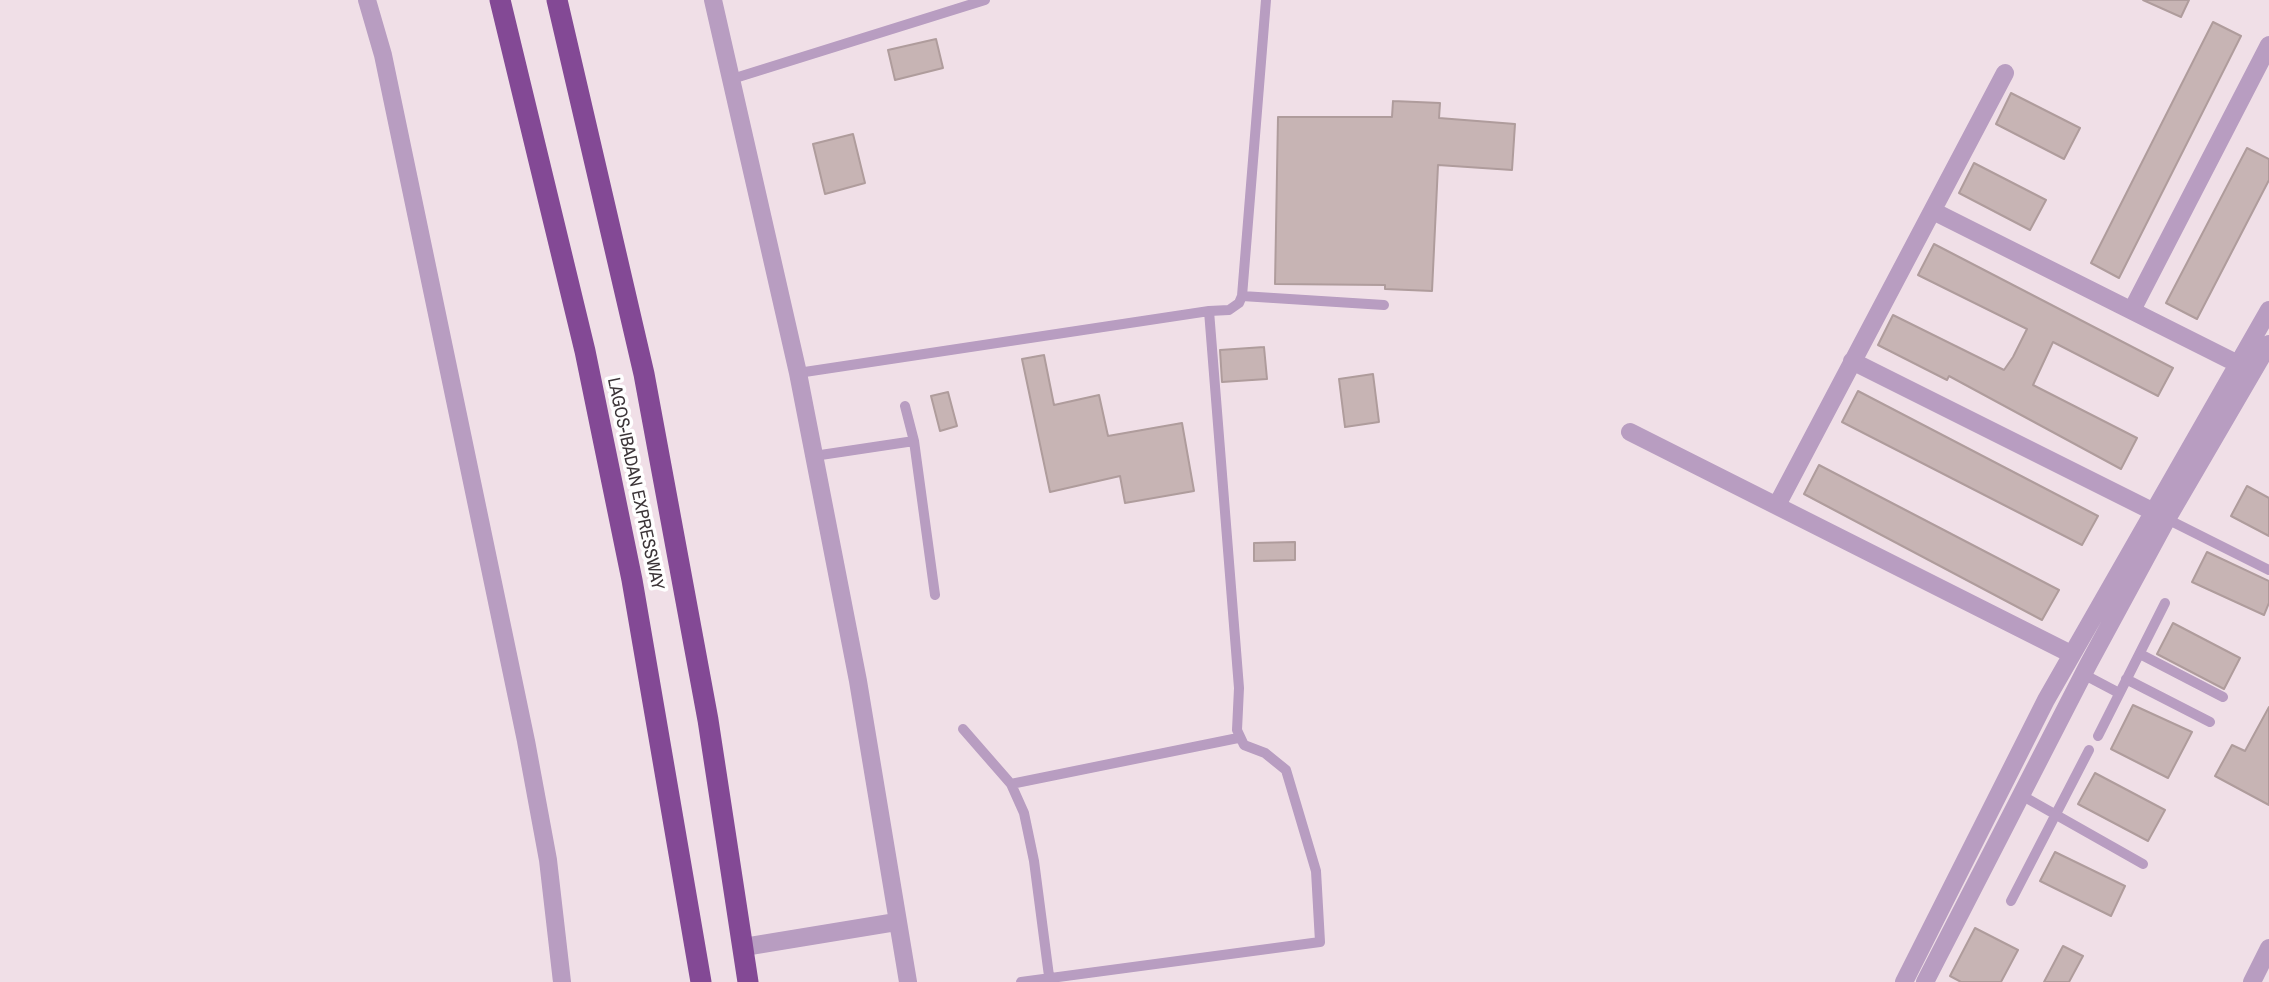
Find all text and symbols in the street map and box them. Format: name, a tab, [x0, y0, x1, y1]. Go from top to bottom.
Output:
street label: LAGOS-IBADAN EXPRESSWAY	[602, 376, 668, 592]

